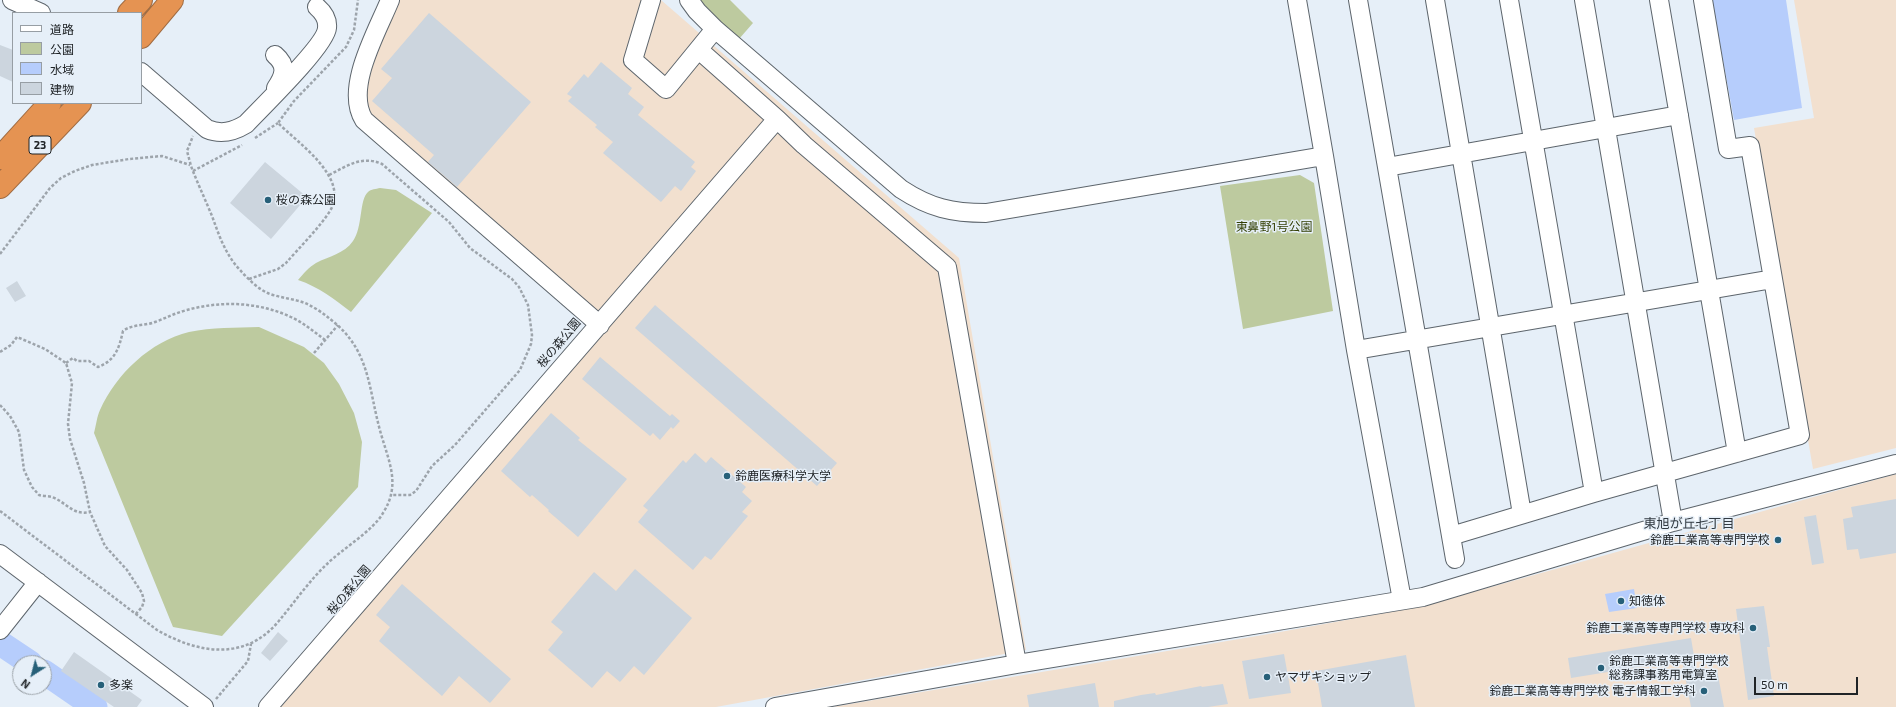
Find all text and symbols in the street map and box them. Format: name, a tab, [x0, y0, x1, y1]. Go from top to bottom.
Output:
legend	[12, 12, 142, 104]
text: 道路	[50, 22, 74, 36]
text: 公園	[50, 42, 74, 56]
text: 水域	[50, 62, 74, 76]
text: 建物	[50, 82, 74, 96]
road number: 23	[29, 136, 51, 154]
place label: 桜の森公園	[276, 193, 336, 207]
marker: 桜の森公園	[263, 195, 273, 205]
park label: 東鼻野1号公園	[1236, 220, 1312, 234]
street label: 桜の森公園	[534, 315, 584, 371]
place label: 鈴鹿医療科学大学	[735, 469, 831, 483]
marker: 鈴鹿医療科学大学	[722, 471, 732, 481]
district label: 東旭が丘七丁目	[1644, 516, 1734, 532]
place label: 鈴鹿工業高等専門学校	[1650, 533, 1770, 547]
marker: 鈴鹿工業高等専門学校	[1773, 535, 1783, 545]
street label: 桜の森公園	[324, 562, 374, 618]
place label: 知徳体	[1629, 594, 1665, 608]
marker: 知徳体	[1616, 596, 1626, 606]
place label: 鈴鹿工業高等専門学校 専攻科	[1586, 621, 1745, 635]
marker: 鈴鹿工業高等専門学校 専攻科	[1748, 623, 1758, 633]
place label: 鈴鹿工業高等専門学校 総務課事務用電算室	[1609, 654, 1729, 682]
north arrow	[12, 655, 52, 695]
marker: 鈴鹿工業高等専門学校 総務課事務用電算室	[1596, 663, 1606, 673]
scale bar	[1756, 669, 1860, 695]
place label: ヤマザキショップ	[1275, 670, 1371, 684]
marker: ヤマザキショップ	[1262, 672, 1272, 682]
text: N	[18, 677, 32, 692]
text: 50 m	[1761, 677, 1788, 691]
place label: 多楽	[109, 678, 133, 692]
marker: 多楽	[96, 680, 106, 690]
place label: 鈴鹿工業高等専門学校 電子情報工学科	[1489, 684, 1696, 698]
marker: 鈴鹿工業高等専門学校 電子情報工学科	[1699, 686, 1709, 696]

